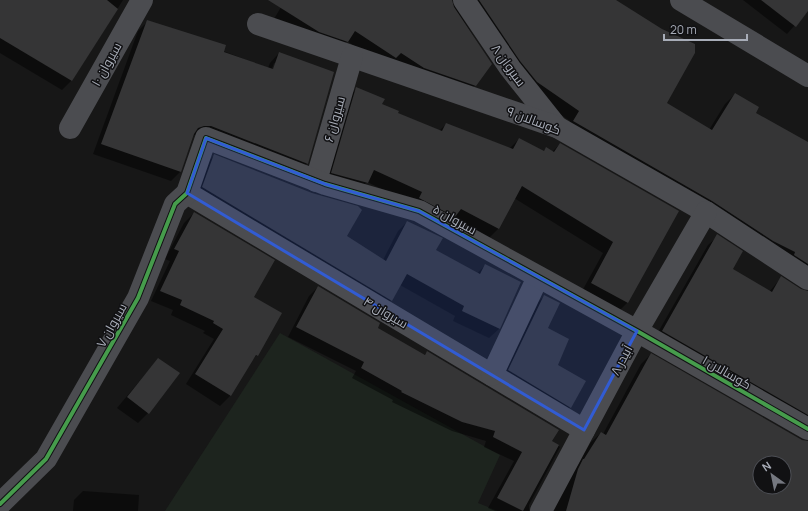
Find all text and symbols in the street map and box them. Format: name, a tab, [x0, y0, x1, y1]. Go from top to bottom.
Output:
scale bar	[664, 16, 747, 42]
text: 20 m	[670, 21, 697, 38]
street label: سیروان ۱۰	[87, 39, 125, 89]
street label: سیروان ۸	[487, 40, 531, 90]
street label: سیروان ۶	[319, 94, 349, 144]
street label: کوسالان ۹	[504, 101, 564, 139]
street label: سیروان ۵	[430, 200, 480, 238]
street label: سیروان ۴	[360, 292, 412, 332]
street label: سیروان ۷	[91, 299, 131, 351]
street label: آبیدر ۸	[606, 341, 637, 378]
street label: کوسالان ۱	[699, 351, 755, 393]
north arrow	[752, 455, 792, 495]
text: N	[759, 458, 774, 475]

